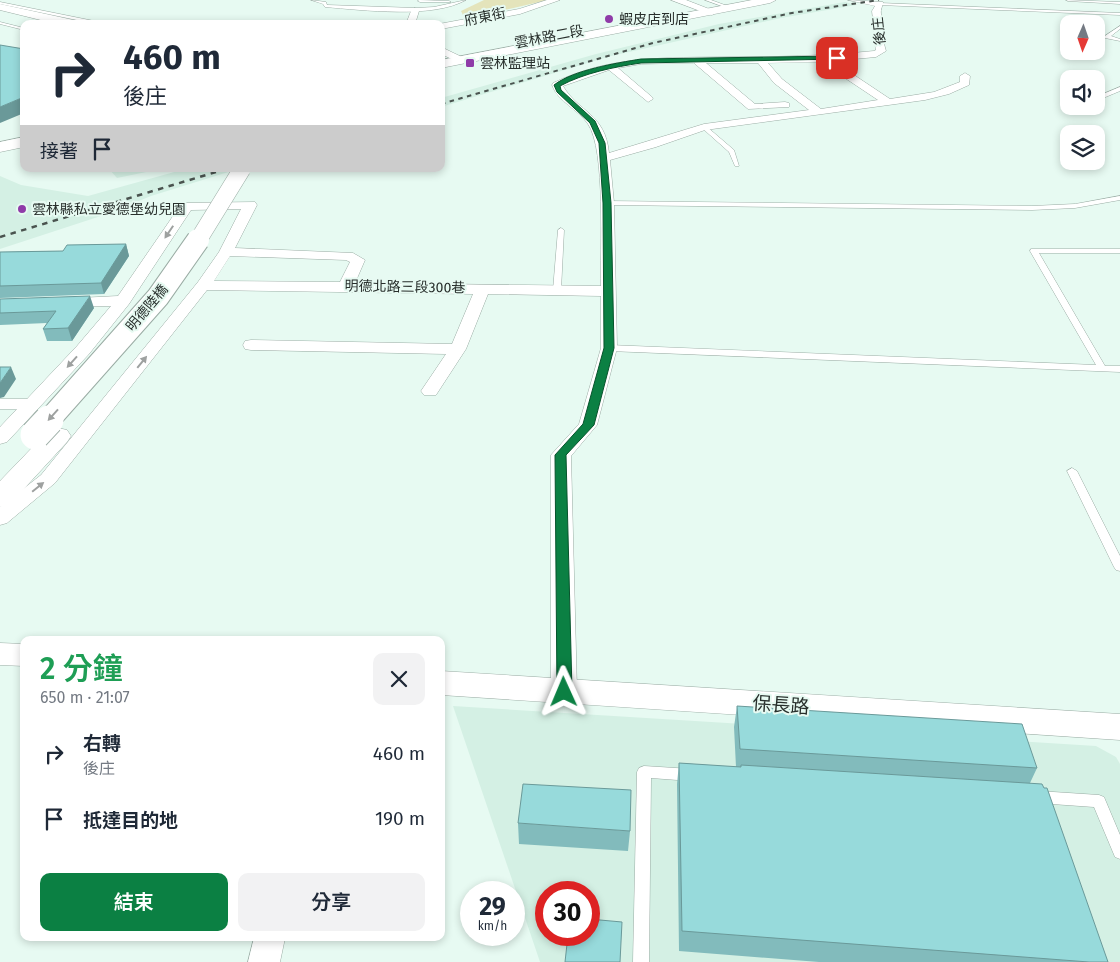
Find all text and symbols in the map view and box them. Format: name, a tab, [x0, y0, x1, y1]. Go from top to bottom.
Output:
street label: 府東街	[463, 5, 507, 29]
place label: 蝦皮店到店	[619, 11, 689, 28]
marker: 蝦皮店到店	[603, 13, 615, 25]
north arrow	[1060, 15, 1105, 60]
map controls	[1060, 15, 1105, 170]
street label: 後庄	[869, 16, 889, 46]
street label: 雲林路二段	[513, 22, 585, 52]
text: 460 m	[123, 36, 221, 78]
pin	[816, 37, 858, 79]
icon: right	[40, 40, 105, 105]
icon: arrive	[823, 44, 851, 72]
place label: 雲林監理站	[480, 55, 550, 72]
marker: 雲林監理站	[464, 57, 476, 69]
button: sound	[1060, 70, 1105, 115]
text: 後庄	[123, 83, 167, 110]
button: layers	[1060, 125, 1105, 170]
icon: arrive	[88, 135, 116, 163]
text: 接著	[40, 140, 78, 163]
place label: 雲林縣私立愛德堡幼兒園	[32, 201, 186, 218]
marker: 雲林縣私立愛德堡幼兒園	[16, 203, 28, 215]
one-way arrow	[164, 225, 174, 239]
street label: 明德北路三段300巷	[345, 277, 465, 297]
street label: 明德陸橋	[122, 281, 172, 335]
one-way arrow	[66, 355, 78, 367]
one-way arrow	[136, 356, 147, 369]
one-way arrow	[48, 409, 59, 421]
one-way arrow	[31, 481, 44, 492]
text: 2 分鐘	[40, 651, 123, 687]
button: close	[373, 653, 425, 705]
position arrow	[537, 665, 589, 717]
text: 650 m · 21:07	[40, 688, 130, 707]
street label: 保長路	[752, 692, 810, 718]
text: 右轉	[83, 732, 121, 755]
icon: right	[40, 740, 68, 768]
text: 460 m	[373, 742, 425, 765]
text: 後庄	[83, 759, 115, 778]
icon: arrive	[40, 805, 68, 833]
text: 190 m	[375, 807, 425, 830]
text: 抵達目的地	[83, 809, 178, 832]
button: 結束	[40, 873, 228, 931]
button: 分享	[238, 873, 425, 931]
speed limit sign: 30	[535, 881, 600, 946]
text: 29	[479, 892, 506, 922]
text: km/h	[478, 919, 507, 933]

